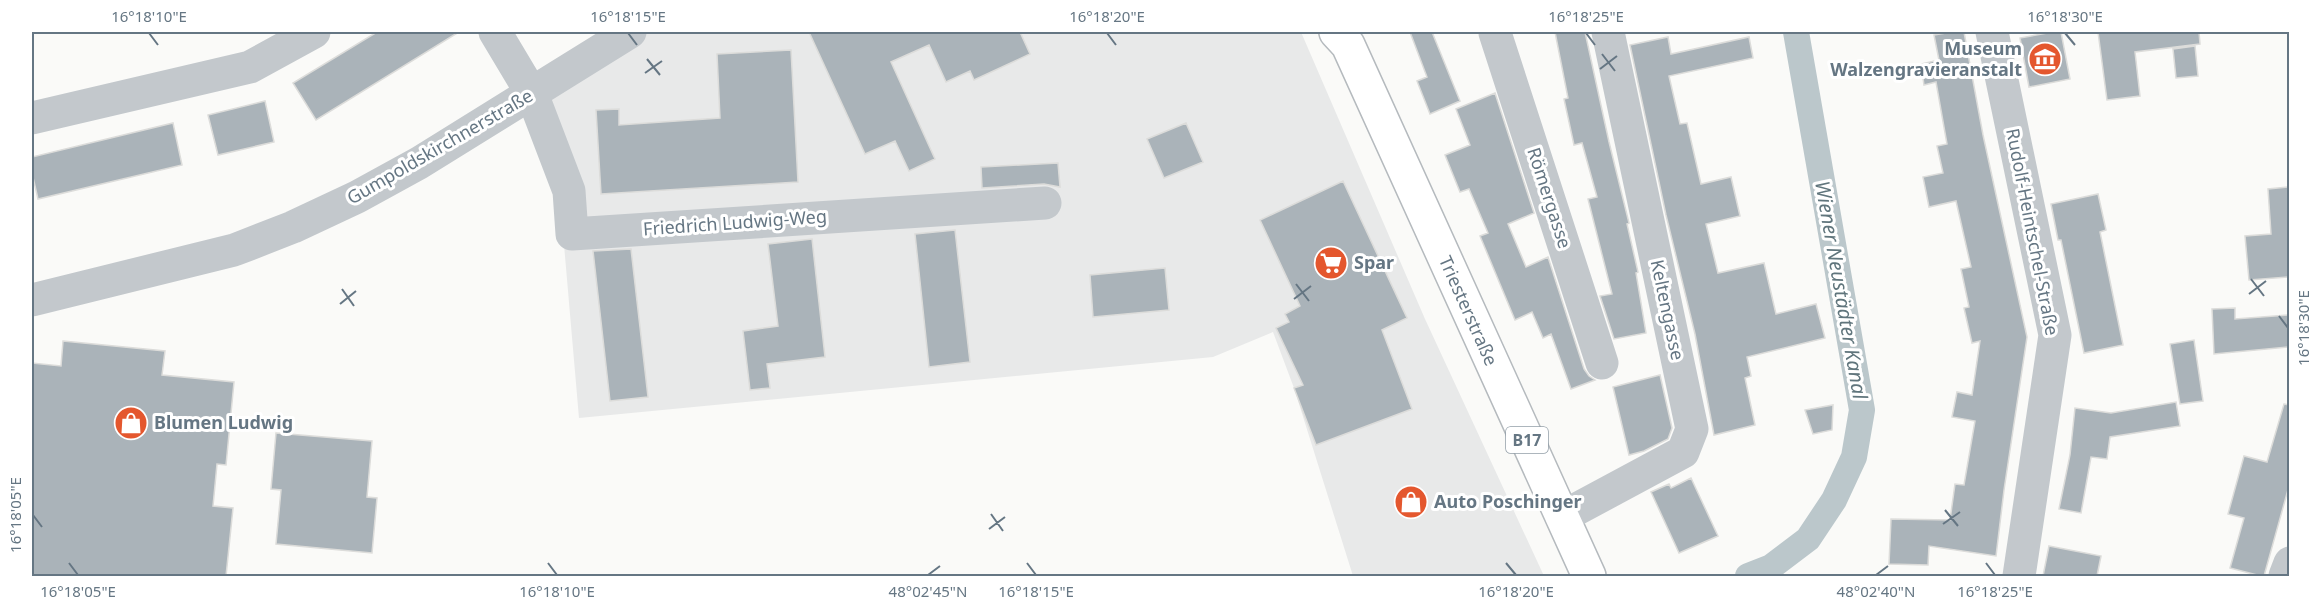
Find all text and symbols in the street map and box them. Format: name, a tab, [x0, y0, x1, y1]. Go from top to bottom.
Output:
text: 16°18'10"E	[111, 6, 187, 26]
text: 16°18'15"E	[590, 6, 666, 26]
text: 16°18'20"E	[1069, 6, 1145, 26]
text: 16°18'25"E	[1548, 6, 1624, 26]
text: 16°18'30"E	[2027, 6, 2103, 26]
place label: Museum Walzengravieranstalt	[1830, 36, 2022, 81]
museum icon: Museum Walzengravieranstalt	[2027, 41, 2063, 77]
street label: Gumpoldskirchnerstraße	[342, 83, 537, 209]
street label: Rudolf-Heintschel-Straße	[2001, 126, 2065, 338]
street label: Römergasse	[1522, 144, 1578, 251]
water label: Wiener Neustädter Kanal	[1809, 179, 1874, 402]
street label: Friedrich Ludwig-Weg	[642, 204, 828, 240]
supermarket icon: Spar	[1313, 245, 1349, 281]
place label: Spar	[1354, 250, 1394, 274]
street label: Triesterstraße	[1434, 252, 1504, 369]
street label: Keltengasse	[1646, 257, 1690, 362]
text: 16°18'30"E	[2293, 290, 2313, 366]
shop icon: Blumen Ludwig	[113, 405, 149, 441]
place label: Blumen Ludwig	[154, 410, 293, 434]
road number: B17	[1506, 427, 1548, 453]
text: 16°18'05"E	[5, 477, 25, 553]
shop icon: Auto Poschinger	[1393, 484, 1429, 520]
place label: Auto Poschinger	[1434, 489, 1582, 513]
text: 16°18'05"E	[40, 581, 116, 601]
text: 16°18'10"E	[519, 581, 595, 601]
text: 48°02'45"N	[889, 581, 967, 601]
text: 16°18'15"E	[998, 581, 1074, 601]
text: 16°18'20"E	[1478, 581, 1554, 601]
text: 48°02'40"N	[1837, 581, 1915, 601]
text: 16°18'25"E	[1957, 581, 2033, 601]

